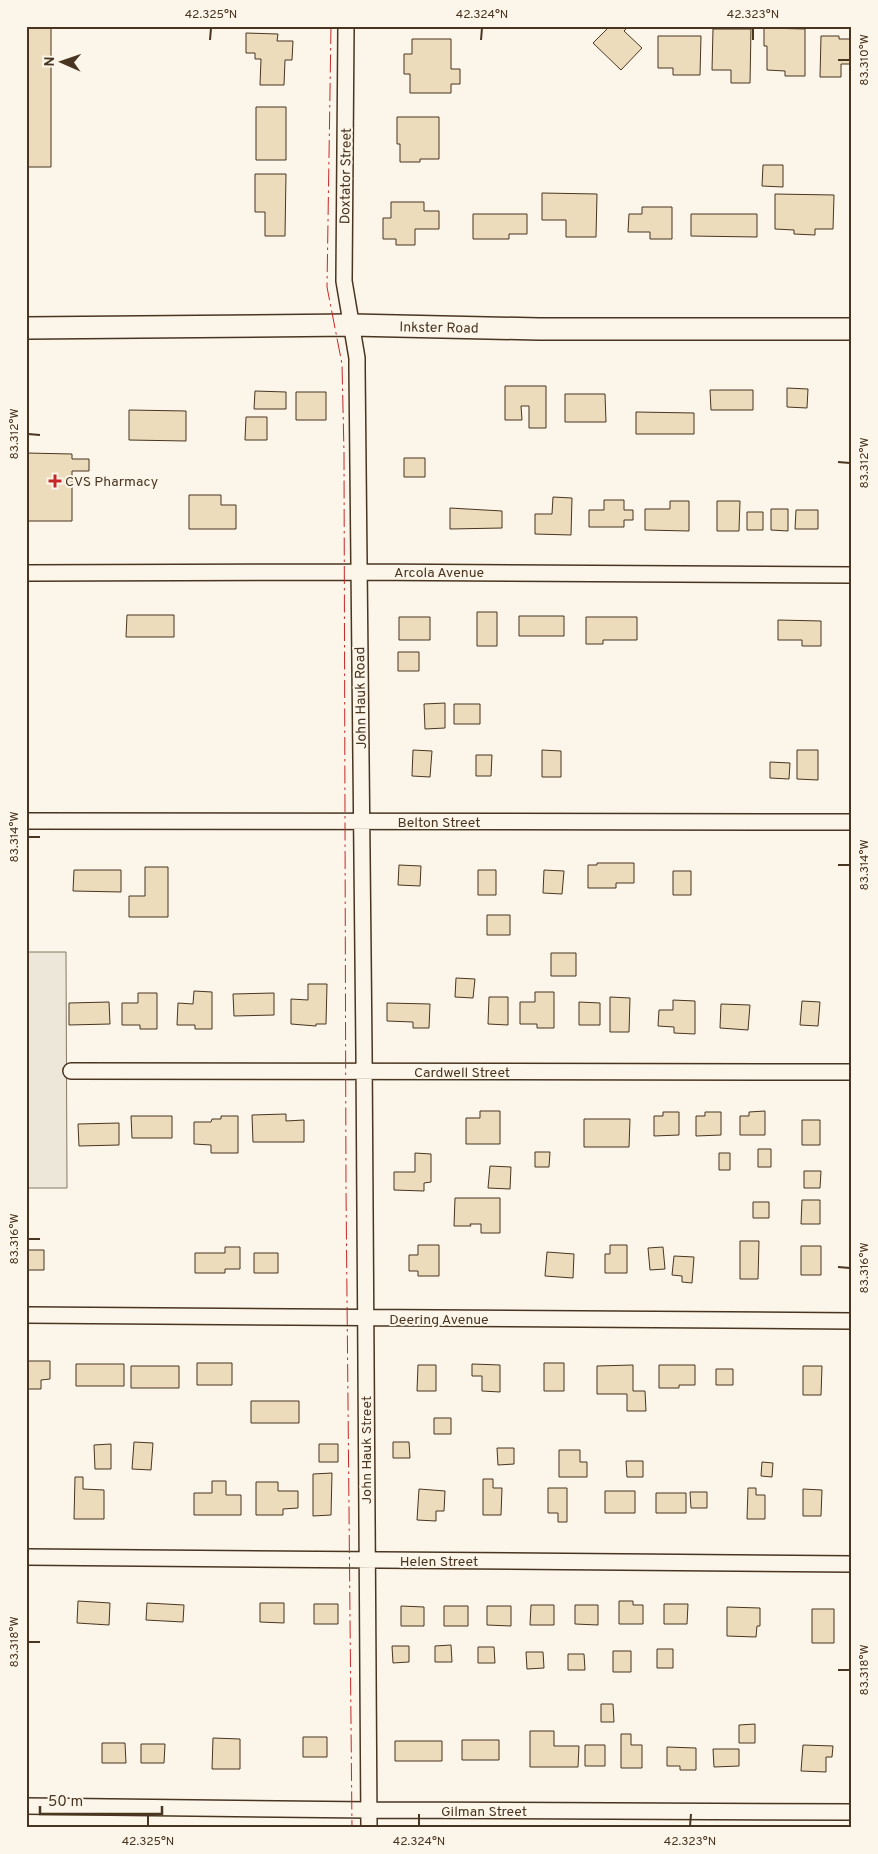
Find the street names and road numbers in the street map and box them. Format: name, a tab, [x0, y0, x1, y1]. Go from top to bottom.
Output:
street label: Doxtator Street	[337, 128, 356, 224]
street label: Inkster Road	[399, 319, 479, 338]
street label: Arcola Avenue	[394, 565, 484, 582]
street label: John Hauk Road	[352, 647, 371, 749]
street label: Belton Street	[397, 815, 481, 832]
street label: Cardwell Street	[414, 1065, 510, 1082]
street label: Deering Avenue	[389, 1312, 489, 1329]
street label: John Hauk Street	[359, 1396, 376, 1504]
street label: Helen Street	[400, 1554, 478, 1571]
street label: Gilman Street	[441, 1804, 527, 1821]

